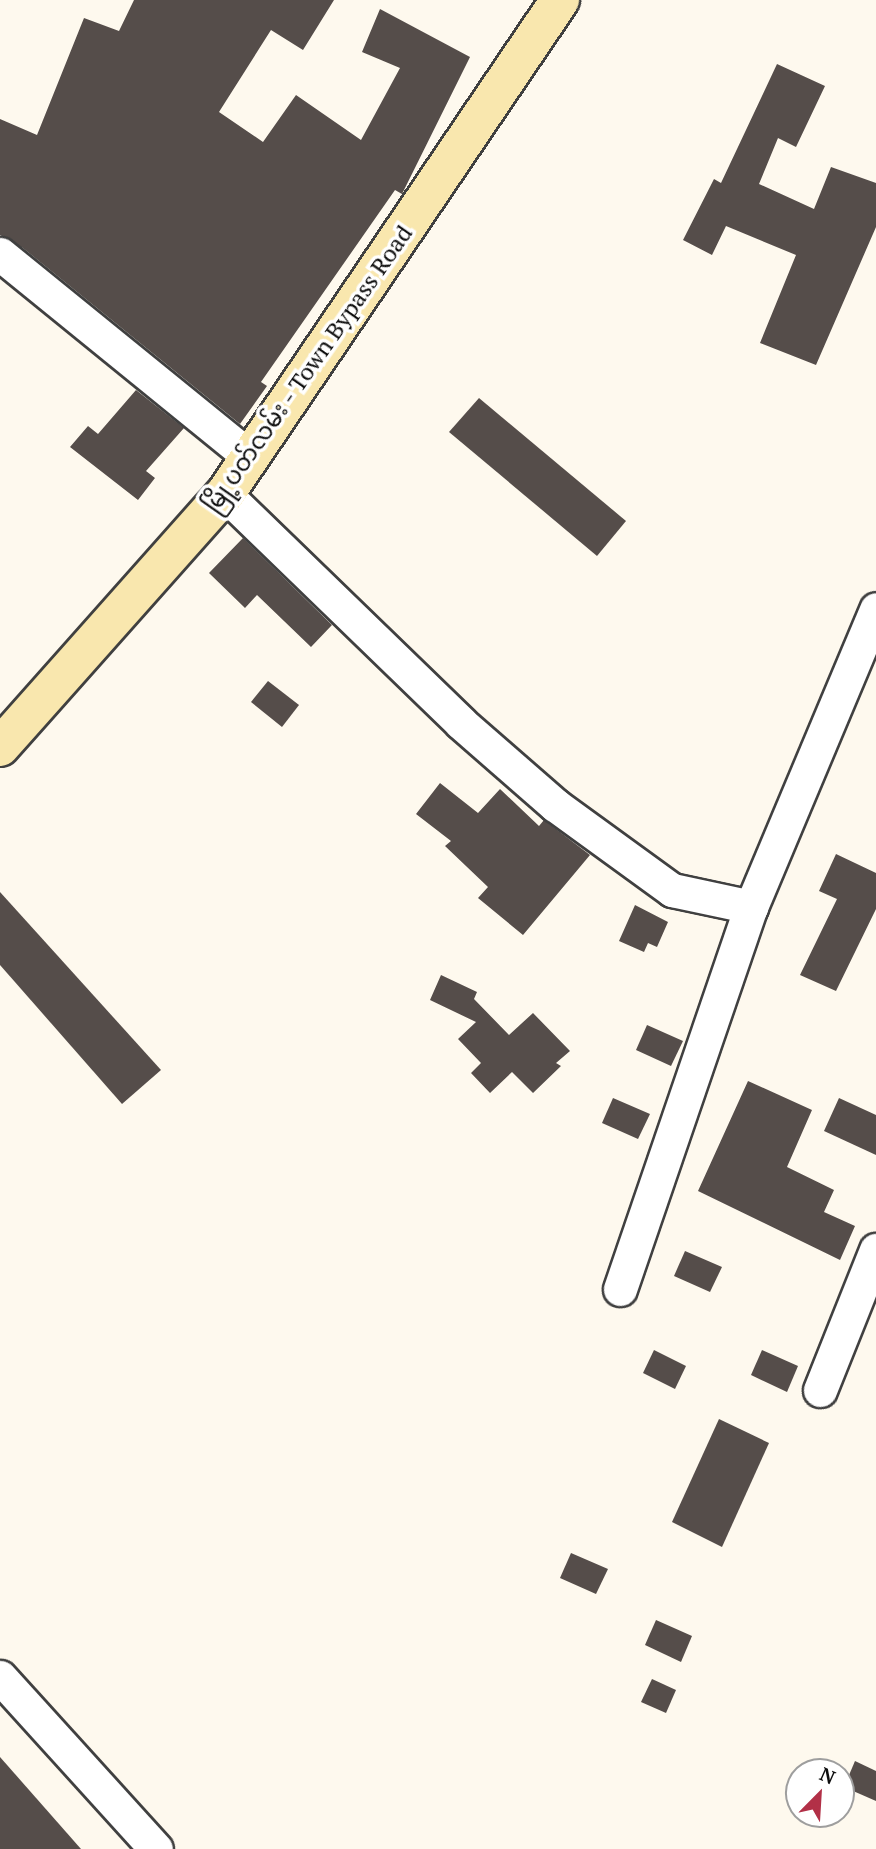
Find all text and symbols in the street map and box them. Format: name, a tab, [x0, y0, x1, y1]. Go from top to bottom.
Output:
street label: မြို့ပတ်လမ်း - Town Bypass Road	[197, 219, 419, 519]
north arrow	[785, 1758, 855, 1828]
text: N	[816, 1761, 840, 1790]

